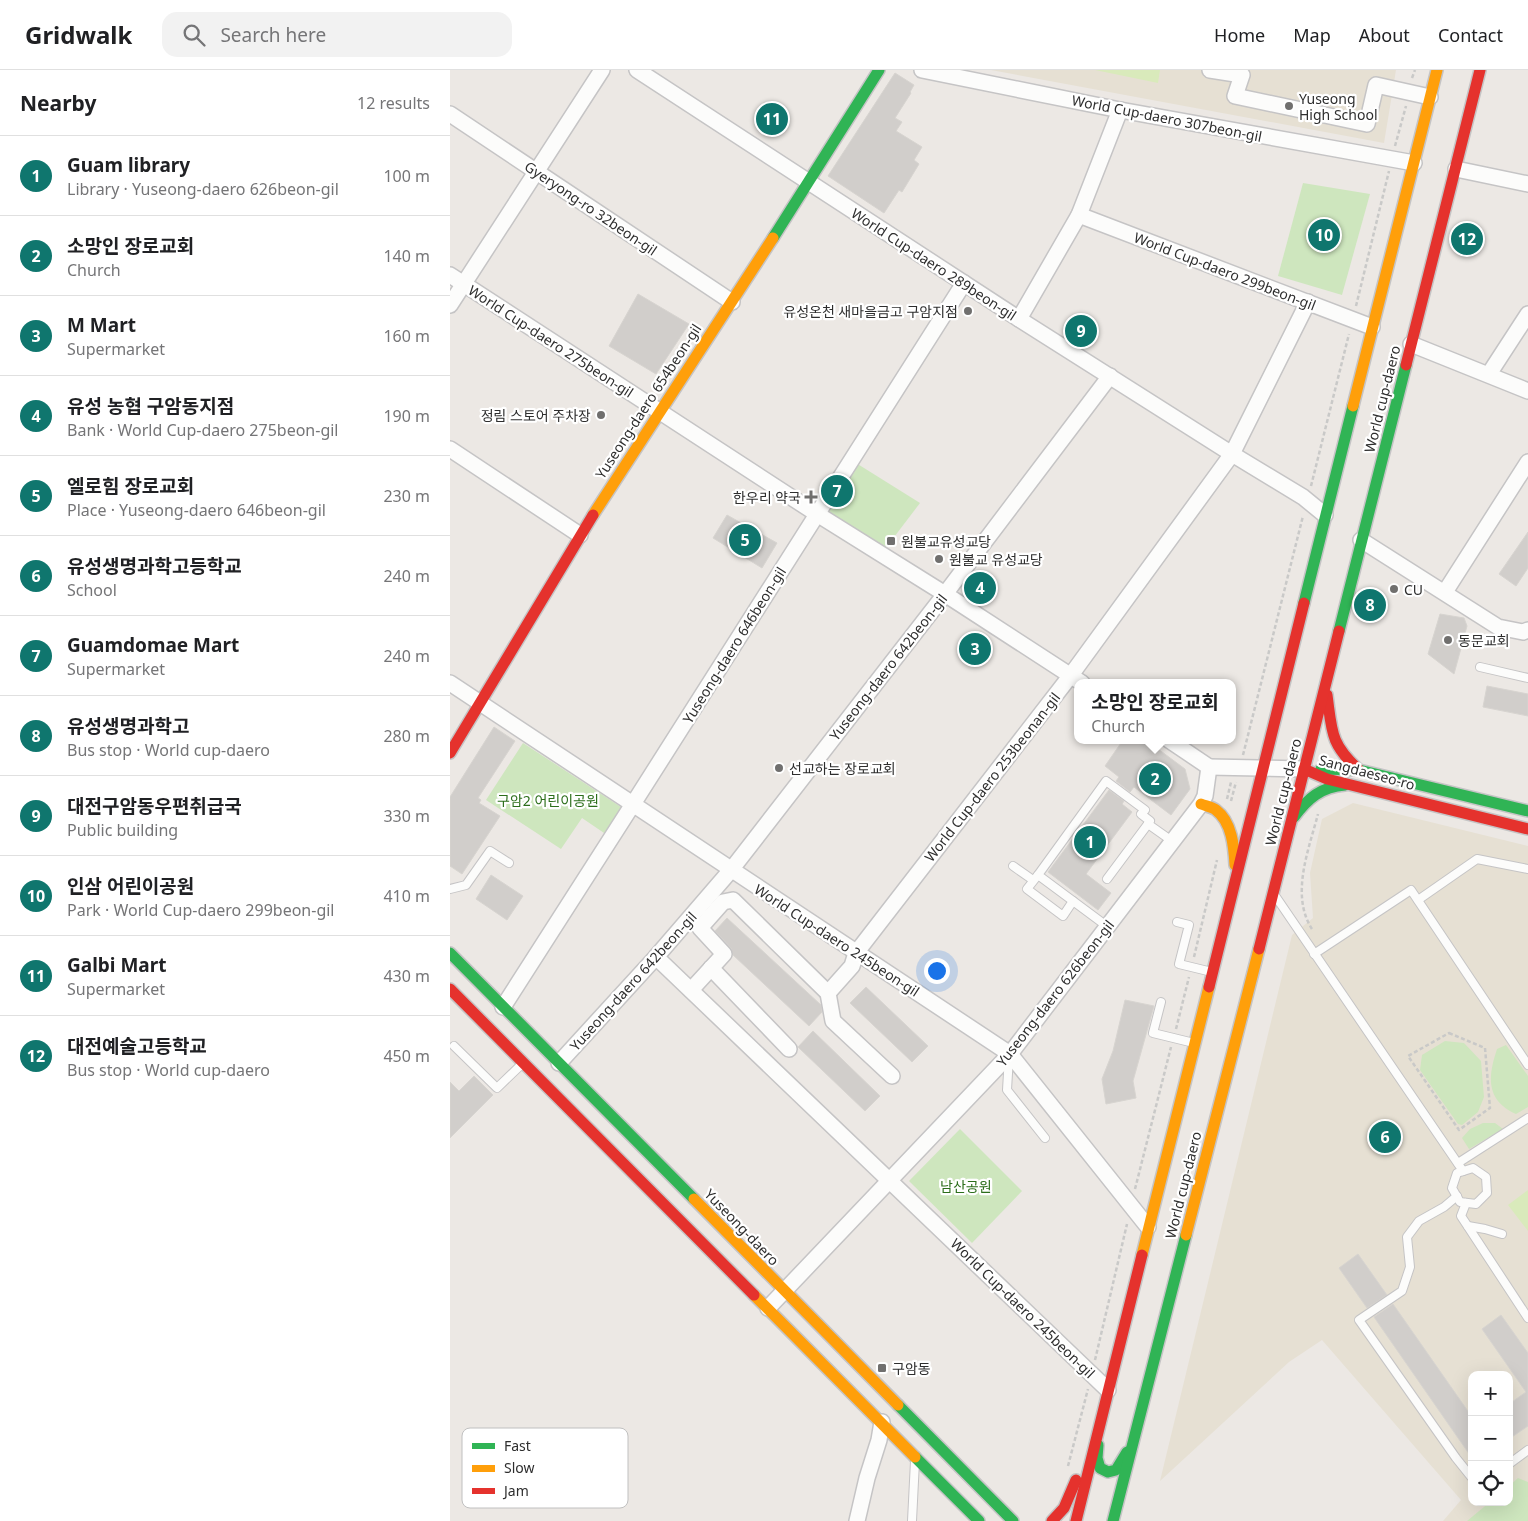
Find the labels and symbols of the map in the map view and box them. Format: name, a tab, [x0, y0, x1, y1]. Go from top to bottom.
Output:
place label: Yuseong High School	[1299, 89, 1378, 124]
street label: World Cup-daero 307beon-gil	[1070, 90, 1264, 146]
pin: 11	[756, 100, 788, 138]
marker: Yuseong High School	[1283, 100, 1295, 112]
street label: Gyeryong-ro 32beon-gil	[521, 157, 661, 259]
street label: World Cup-daero 289beon-gil	[848, 203, 1020, 325]
pin: 10	[1308, 216, 1340, 254]
pin: 12	[1451, 220, 1483, 258]
street label: World Cup-daero 299beon-gil	[1131, 227, 1319, 315]
street label: World Cup-daero 275beon-gil	[465, 280, 637, 402]
place label: 유성온천 새마을금고 구암지점	[783, 302, 958, 321]
marker: 유성온천 새마을금고 구암지점	[962, 305, 974, 317]
pin: 9	[1065, 312, 1097, 350]
street label: Yuseong-daero 654beon-gil	[591, 320, 705, 482]
street label: World cup-daero	[1360, 343, 1404, 455]
place label: 정림 스토어 주차장	[481, 406, 591, 425]
marker: 정림 스토어 주차장	[595, 409, 607, 421]
pin: 7	[821, 472, 853, 510]
place label: 한우리 약국	[733, 488, 801, 507]
marker: 한우리 약국	[805, 491, 817, 503]
pin: 5	[729, 521, 761, 559]
place label: 원불교유성교당	[901, 532, 991, 551]
marker: 원불교유성교당	[885, 535, 897, 547]
place label: 원불교 유성교당	[949, 550, 1043, 569]
marker: 원불교 유성교당	[933, 553, 945, 565]
street label: Yuseong-daero 646beon-gil	[678, 563, 790, 727]
pin: 4	[964, 569, 996, 607]
place label: CU	[1404, 580, 1423, 599]
marker: CU	[1388, 583, 1400, 595]
pin: 8	[1354, 586, 1386, 624]
street label: Yuseong-daero 642beon-gil	[825, 590, 951, 744]
pin: 3	[959, 630, 991, 668]
place label: 동문교회	[1458, 631, 1510, 650]
marker: 동문교회	[1442, 634, 1454, 646]
street label: World Cup-daero 253beonan-gil	[920, 688, 1064, 866]
street label: World cup-daero	[1261, 736, 1305, 848]
street label: Sangdaeseo-ro	[1317, 750, 1417, 794]
place label: 선교하는 장로교회	[789, 759, 896, 778]
pin: 2	[1139, 760, 1171, 798]
marker: 선교하는 장로교회	[773, 762, 785, 774]
park label: 구암2 어린이공원	[497, 791, 599, 810]
pin: 1	[1074, 823, 1106, 861]
street label: World Cup-daero 245beon-gil	[751, 879, 923, 1001]
street label: Yuseong-daero 642beon-gil	[565, 907, 701, 1055]
street label: Yuseong-daero 626beon-gil	[992, 916, 1118, 1070]
your location	[924, 958, 950, 984]
pin: 6	[1369, 1118, 1401, 1156]
street label: World cup-daero	[1161, 1129, 1205, 1241]
park label: 남산공원	[940, 1177, 992, 1196]
street label: Yuseong-daero	[701, 1185, 783, 1269]
street label: World Cup-daero 245beon-gil	[947, 1234, 1099, 1382]
place label: 구암동	[892, 1359, 931, 1378]
marker: 구암동	[876, 1362, 888, 1374]
legend	[462, 1428, 628, 1508]
text: Fast	[504, 1436, 531, 1455]
text: Slow	[504, 1458, 535, 1477]
text: Jam	[502, 1481, 529, 1500]

